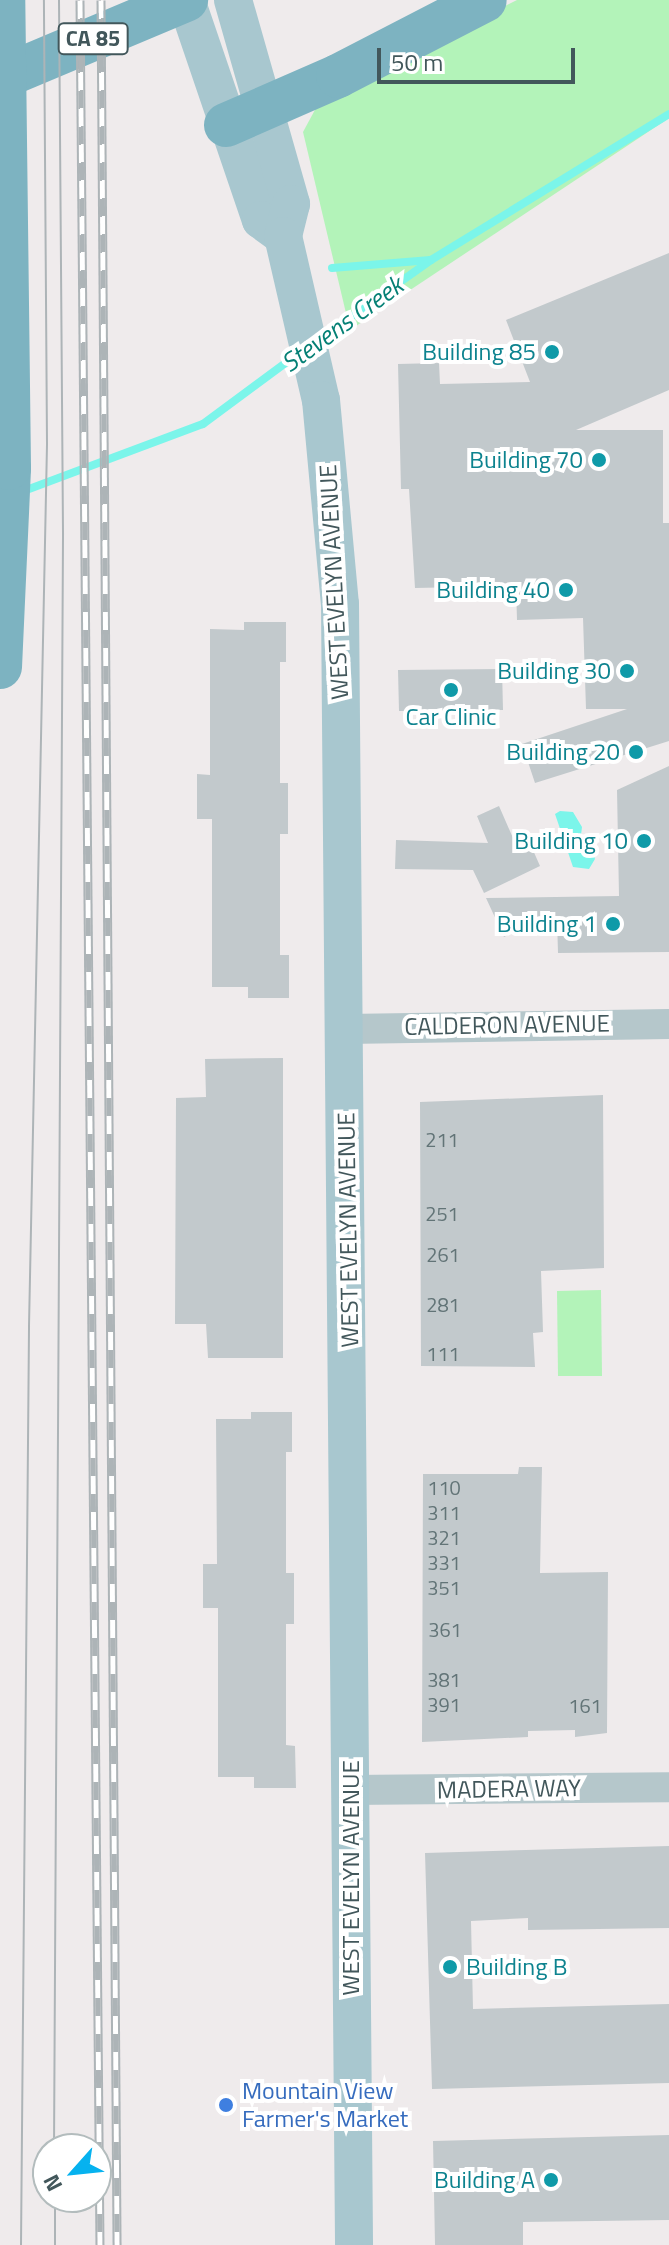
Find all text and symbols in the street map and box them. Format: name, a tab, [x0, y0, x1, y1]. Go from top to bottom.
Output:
road number: CA 85	[57, 21, 129, 57]
scale bar	[381, 32, 579, 82]
text: 50 m	[391, 44, 443, 80]
water label: Stevens Creek	[275, 269, 409, 379]
place label: Building 85	[422, 338, 536, 366]
marker: Building 85	[543, 343, 561, 361]
place label: Building 70	[469, 446, 583, 474]
marker: Building 70	[590, 451, 608, 469]
street label: WEST EVELYN AVENUE	[313, 464, 355, 700]
place label: Building 40	[436, 576, 550, 604]
marker: Building 40	[557, 581, 575, 599]
place label: Building 30	[497, 657, 611, 685]
marker: Building 30	[618, 662, 636, 680]
marker: Car Clinic	[442, 681, 460, 699]
place label: Car Clinic	[405, 703, 497, 731]
place label: Building 20	[506, 738, 620, 766]
marker: Building 20	[627, 743, 645, 761]
place label: Building 10	[514, 827, 628, 855]
marker: Building 10	[635, 832, 653, 850]
place label: Building 1	[497, 910, 597, 938]
marker: Building 1	[604, 915, 622, 933]
street label: CALDERON AVENUE	[404, 1009, 610, 1041]
street label: WEST EVELYN AVENUE	[332, 1112, 364, 1348]
house number: 211	[425, 1127, 459, 1151]
house number: 251	[425, 1201, 459, 1225]
house number: 261	[426, 1242, 460, 1266]
house number: 281	[426, 1292, 460, 1316]
house number: 111	[426, 1341, 460, 1365]
house number: 110	[427, 1475, 461, 1499]
house number: 311	[427, 1500, 461, 1524]
house number: 321	[427, 1525, 461, 1549]
house number: 331	[427, 1550, 461, 1574]
house number: 351	[427, 1575, 461, 1599]
house number: 361	[428, 1617, 462, 1641]
house number: 381	[427, 1667, 461, 1691]
house number: 391	[427, 1692, 461, 1716]
house number: 161	[568, 1693, 602, 1717]
street label: WEST EVELYN AVENUE	[337, 1760, 365, 1996]
street label: MADERA WAY	[437, 1773, 581, 1805]
place label: Building B	[466, 1953, 568, 1981]
marker: Building B	[441, 1958, 459, 1976]
place label: Mountain View Farmer's Market	[242, 2077, 408, 2133]
marker: Mountain View Farmer's Market	[217, 2096, 235, 2114]
north arrow	[32, 2133, 112, 2213]
place label: Building A	[434, 2166, 535, 2194]
text: N	[34, 2168, 71, 2197]
marker: Building A	[542, 2171, 560, 2189]

